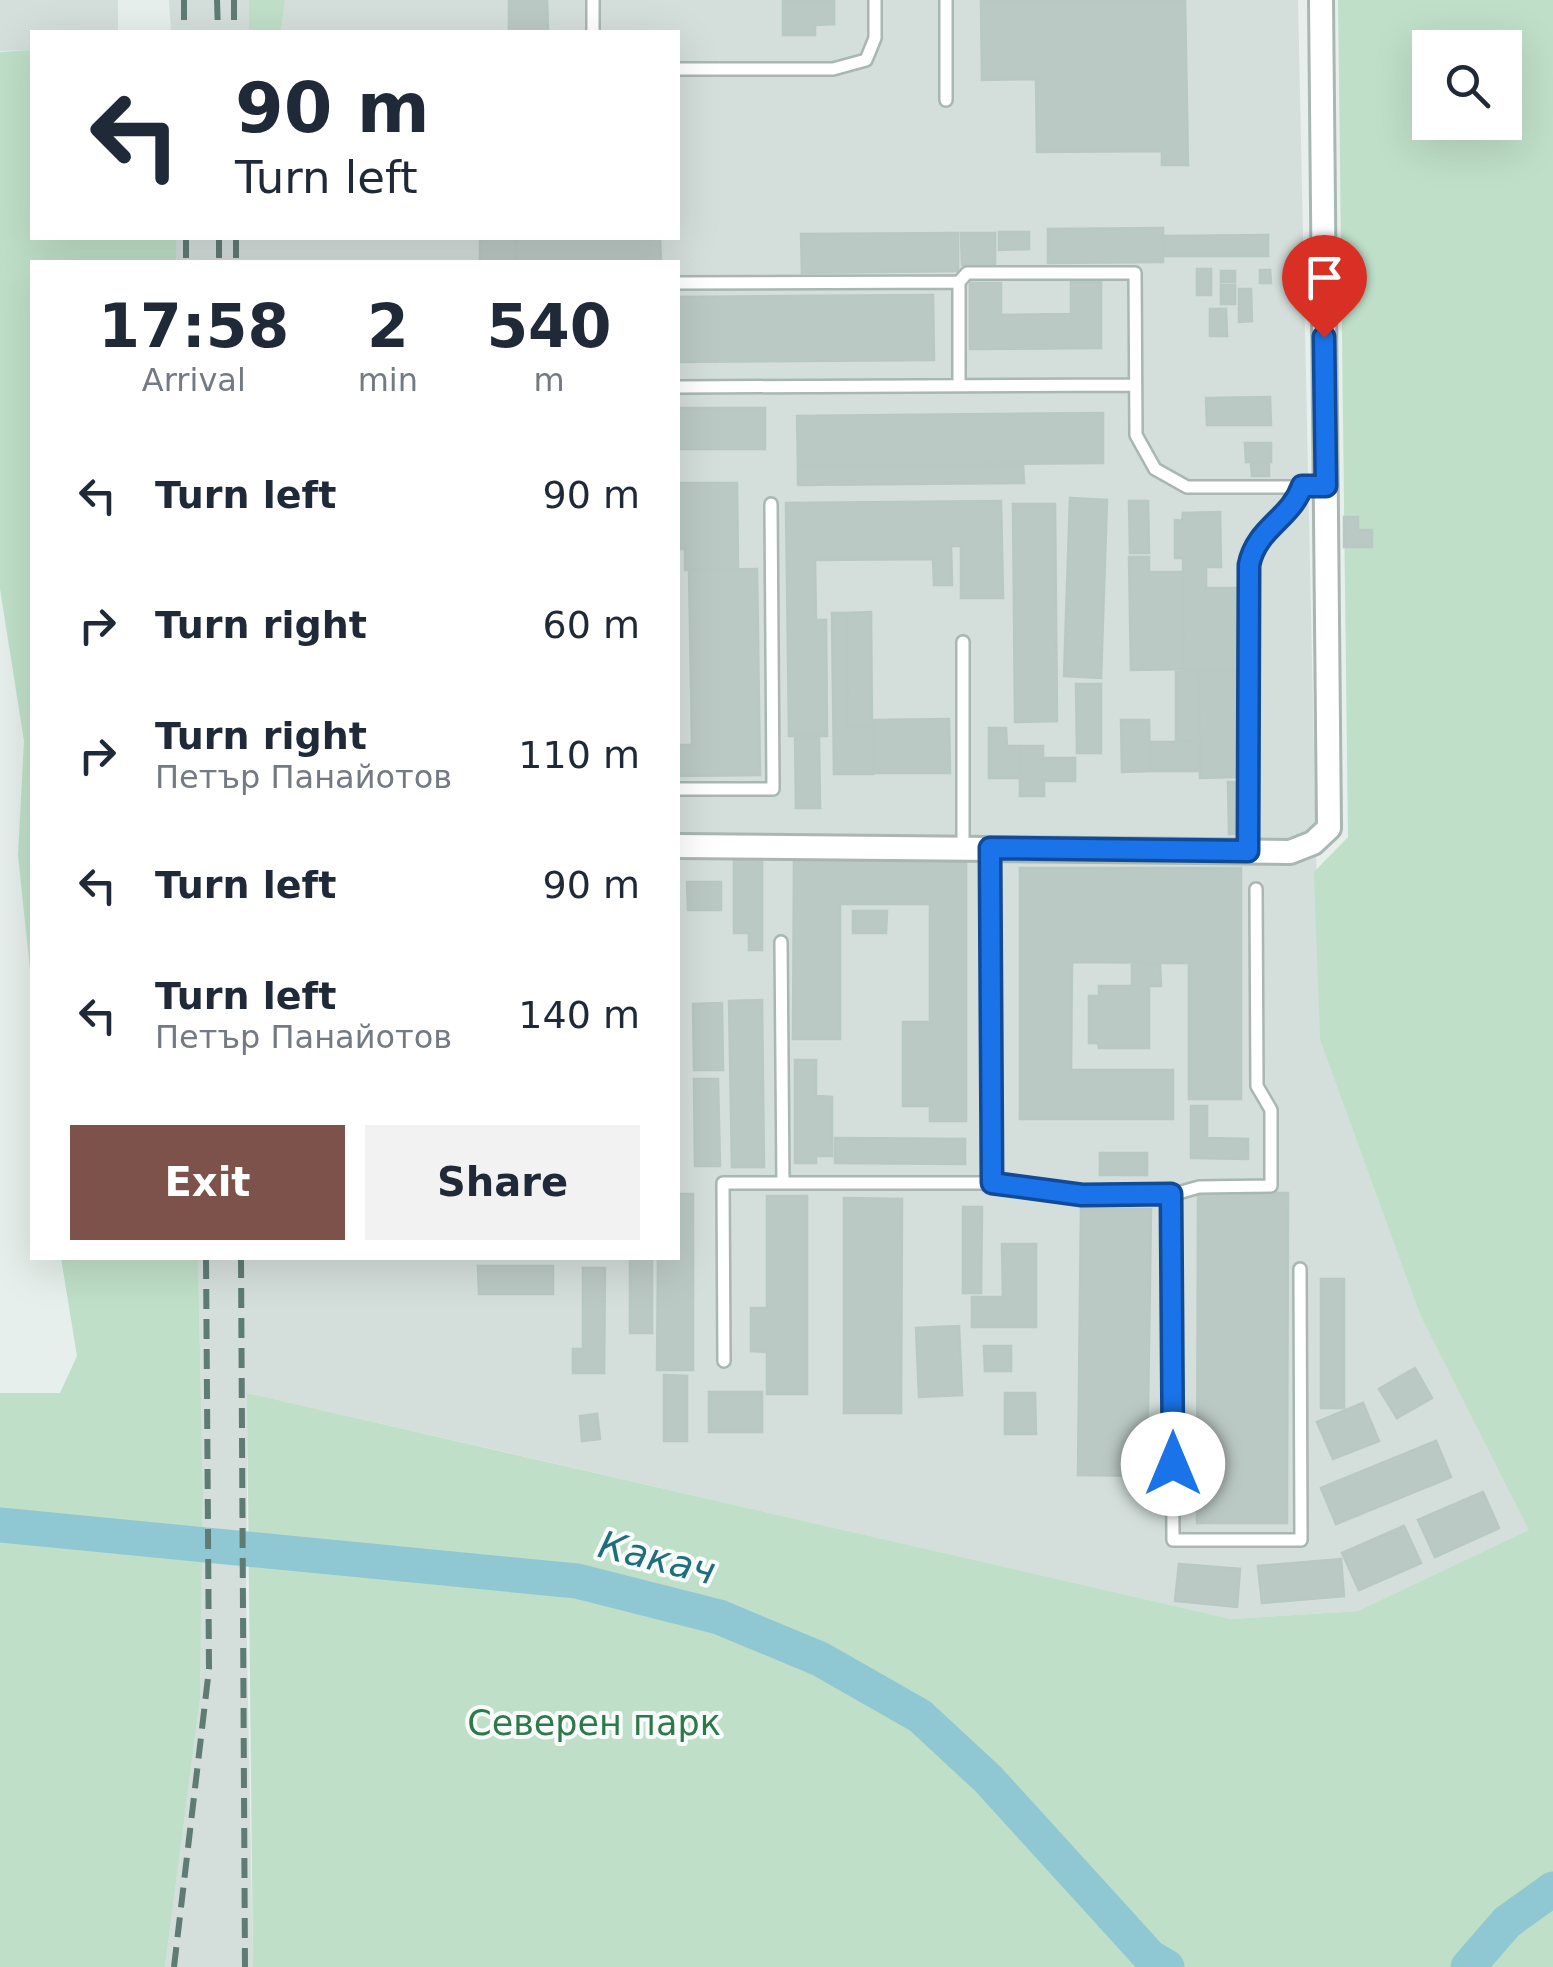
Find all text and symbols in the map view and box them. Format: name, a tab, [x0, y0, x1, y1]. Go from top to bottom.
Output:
map controls	[1412, 30, 1522, 140]
button: search	[1412, 30, 1522, 140]
text: 90 m	[235, 67, 430, 149]
icon: left	[70, 70, 200, 200]
text: Turn left	[235, 151, 418, 204]
pin	[1282, 235, 1367, 338]
icon: arrive	[1297, 250, 1352, 305]
text: 17:58	[98, 291, 289, 361]
text: 2	[367, 291, 409, 361]
text: 540	[486, 291, 612, 361]
text: Arrival	[142, 361, 246, 399]
text: min	[358, 361, 418, 399]
text: m	[533, 361, 565, 399]
icon: left	[70, 468, 125, 523]
text: Turn left	[155, 473, 336, 517]
text: 90 m	[543, 473, 640, 517]
icon: right	[70, 598, 125, 653]
text: Turn right	[155, 603, 367, 647]
text: 60 m	[543, 603, 640, 647]
text: Turn right	[155, 714, 367, 758]
icon: right	[70, 728, 125, 783]
text: 110 m	[518, 733, 640, 777]
text: Петър Панайотов	[155, 758, 452, 796]
icon: left	[70, 858, 125, 913]
text: Turn left	[155, 863, 336, 907]
text: 90 m	[543, 863, 640, 907]
text: Turn left	[155, 974, 336, 1018]
icon: left	[70, 988, 125, 1043]
text: 140 m	[518, 993, 640, 1037]
text: Петър Панайотов	[155, 1018, 452, 1056]
button: Exit	[70, 1125, 345, 1240]
button: Share	[365, 1125, 640, 1240]
position arrow	[1121, 1412, 1225, 1516]
water label: Какач	[594, 1522, 720, 1594]
park label: Северен парк	[467, 1703, 721, 1743]

